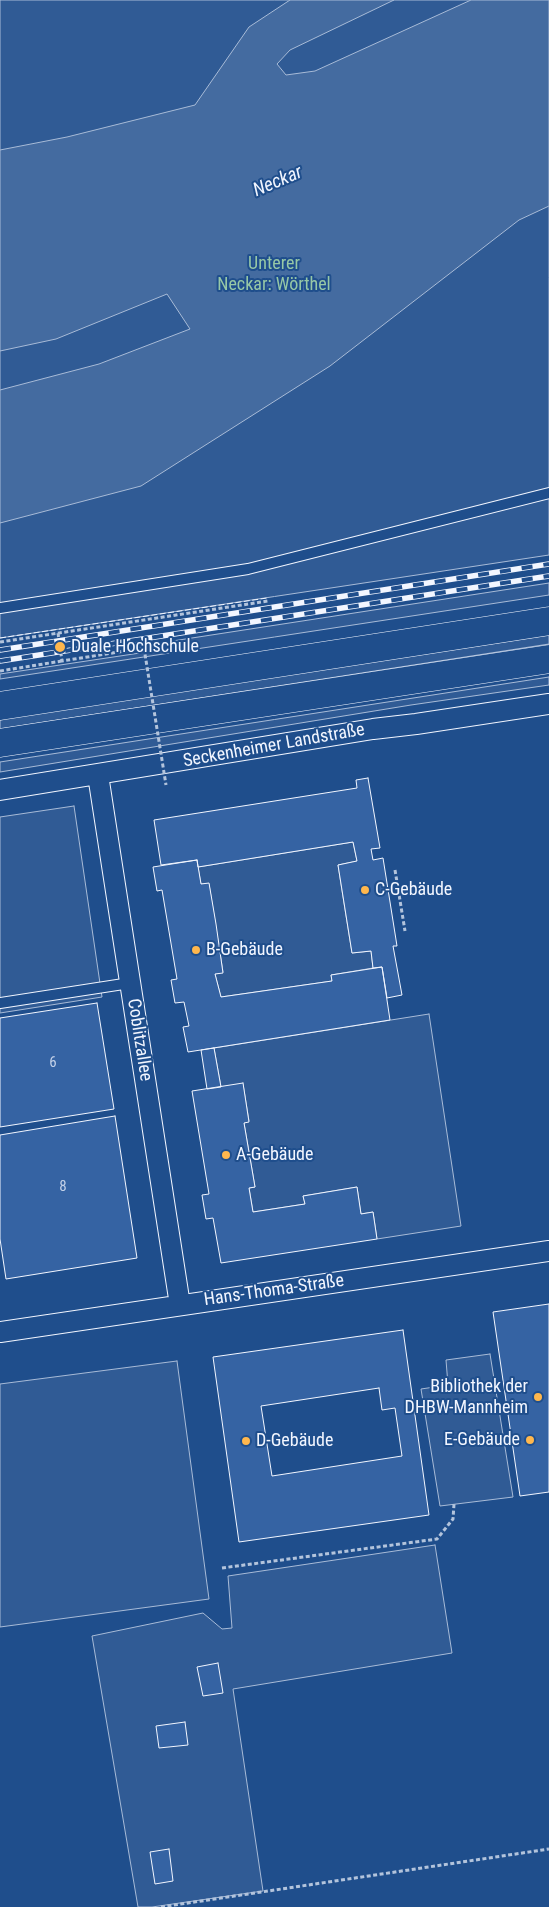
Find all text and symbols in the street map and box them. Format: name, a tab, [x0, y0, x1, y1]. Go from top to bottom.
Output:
water label: Neckar	[250, 161, 306, 203]
park label: Unterer Neckar: Wörthel	[217, 253, 331, 296]
place label: Duale Hochschule	[71, 636, 199, 658]
marker: Duale Hochschule	[53, 640, 67, 654]
street label: Seckenheimer Landstraße	[182, 719, 366, 773]
place label: C-Gebäude	[375, 879, 452, 901]
marker: C-Gebäude	[359, 884, 371, 896]
place label: B-Gebäude	[206, 939, 283, 961]
marker: B-Gebäude	[190, 944, 202, 956]
street label: Coblitzallee	[122, 997, 156, 1083]
house number: 6	[49, 1054, 57, 1072]
place label: A-Gebäude	[236, 1144, 313, 1166]
marker: A-Gebäude	[220, 1149, 232, 1161]
house number: 8	[59, 1178, 67, 1196]
street label: Hans-Thoma-Straße	[203, 1270, 345, 1312]
place label: Bibliothek der DHBW-Mannheim	[405, 1376, 528, 1418]
marker: Bibliothek der DHBW-Mannheim	[532, 1391, 544, 1403]
place label: E-Gebäude	[444, 1429, 520, 1451]
place label: D-Gebäude	[256, 1430, 333, 1452]
marker: E-Gebäude	[524, 1434, 536, 1446]
marker: D-Gebäude	[240, 1435, 252, 1447]

